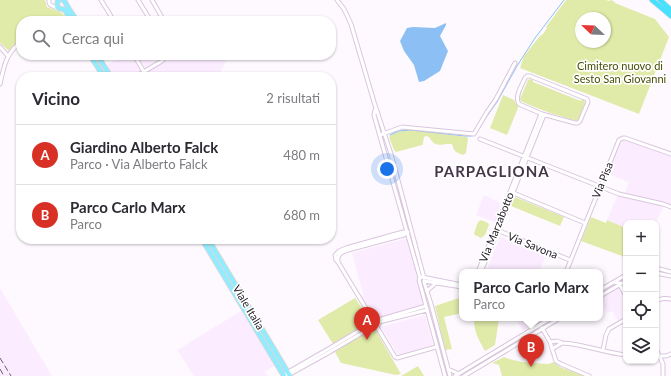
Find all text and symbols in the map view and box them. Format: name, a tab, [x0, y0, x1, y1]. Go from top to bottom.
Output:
north arrow	[575, 12, 611, 48]
search box	[16, 16, 336, 60]
icon: search	[30, 27, 52, 49]
text: Cerca qui	[62, 29, 124, 47]
park label: Cimitero nuovo di Sesto San Giovanni	[574, 59, 667, 85]
text: Vicino	[32, 88, 80, 109]
text: 2 risultati	[266, 90, 320, 106]
text: Giardino Alberto Falck	[70, 138, 218, 156]
text: A	[40, 147, 50, 163]
text: 480 m	[283, 147, 320, 163]
text: Parco · Via Alberto Falck	[70, 156, 208, 172]
your location	[377, 159, 397, 179]
street label: Via Pisa	[589, 160, 615, 200]
district label: PARPAGLIONA	[434, 162, 550, 180]
street label: Via Marzabotto	[476, 190, 516, 264]
text: Parco Carlo Marx	[70, 198, 186, 216]
text: B	[41, 207, 49, 223]
text: 680 m	[283, 207, 320, 223]
text: Parco	[70, 216, 102, 232]
map controls	[623, 220, 659, 364]
button: +	[623, 220, 659, 256]
street label: Via Savona	[506, 229, 560, 261]
button: −	[623, 256, 659, 292]
popup	[459, 269, 603, 321]
text: Parco Carlo Marx	[473, 278, 589, 296]
street label: Viale Italia	[231, 282, 267, 332]
button: locate	[623, 292, 659, 328]
text: Parco	[473, 296, 505, 312]
pin: A	[354, 307, 380, 340]
button: layers	[623, 328, 659, 364]
pin: B	[518, 334, 544, 367]

